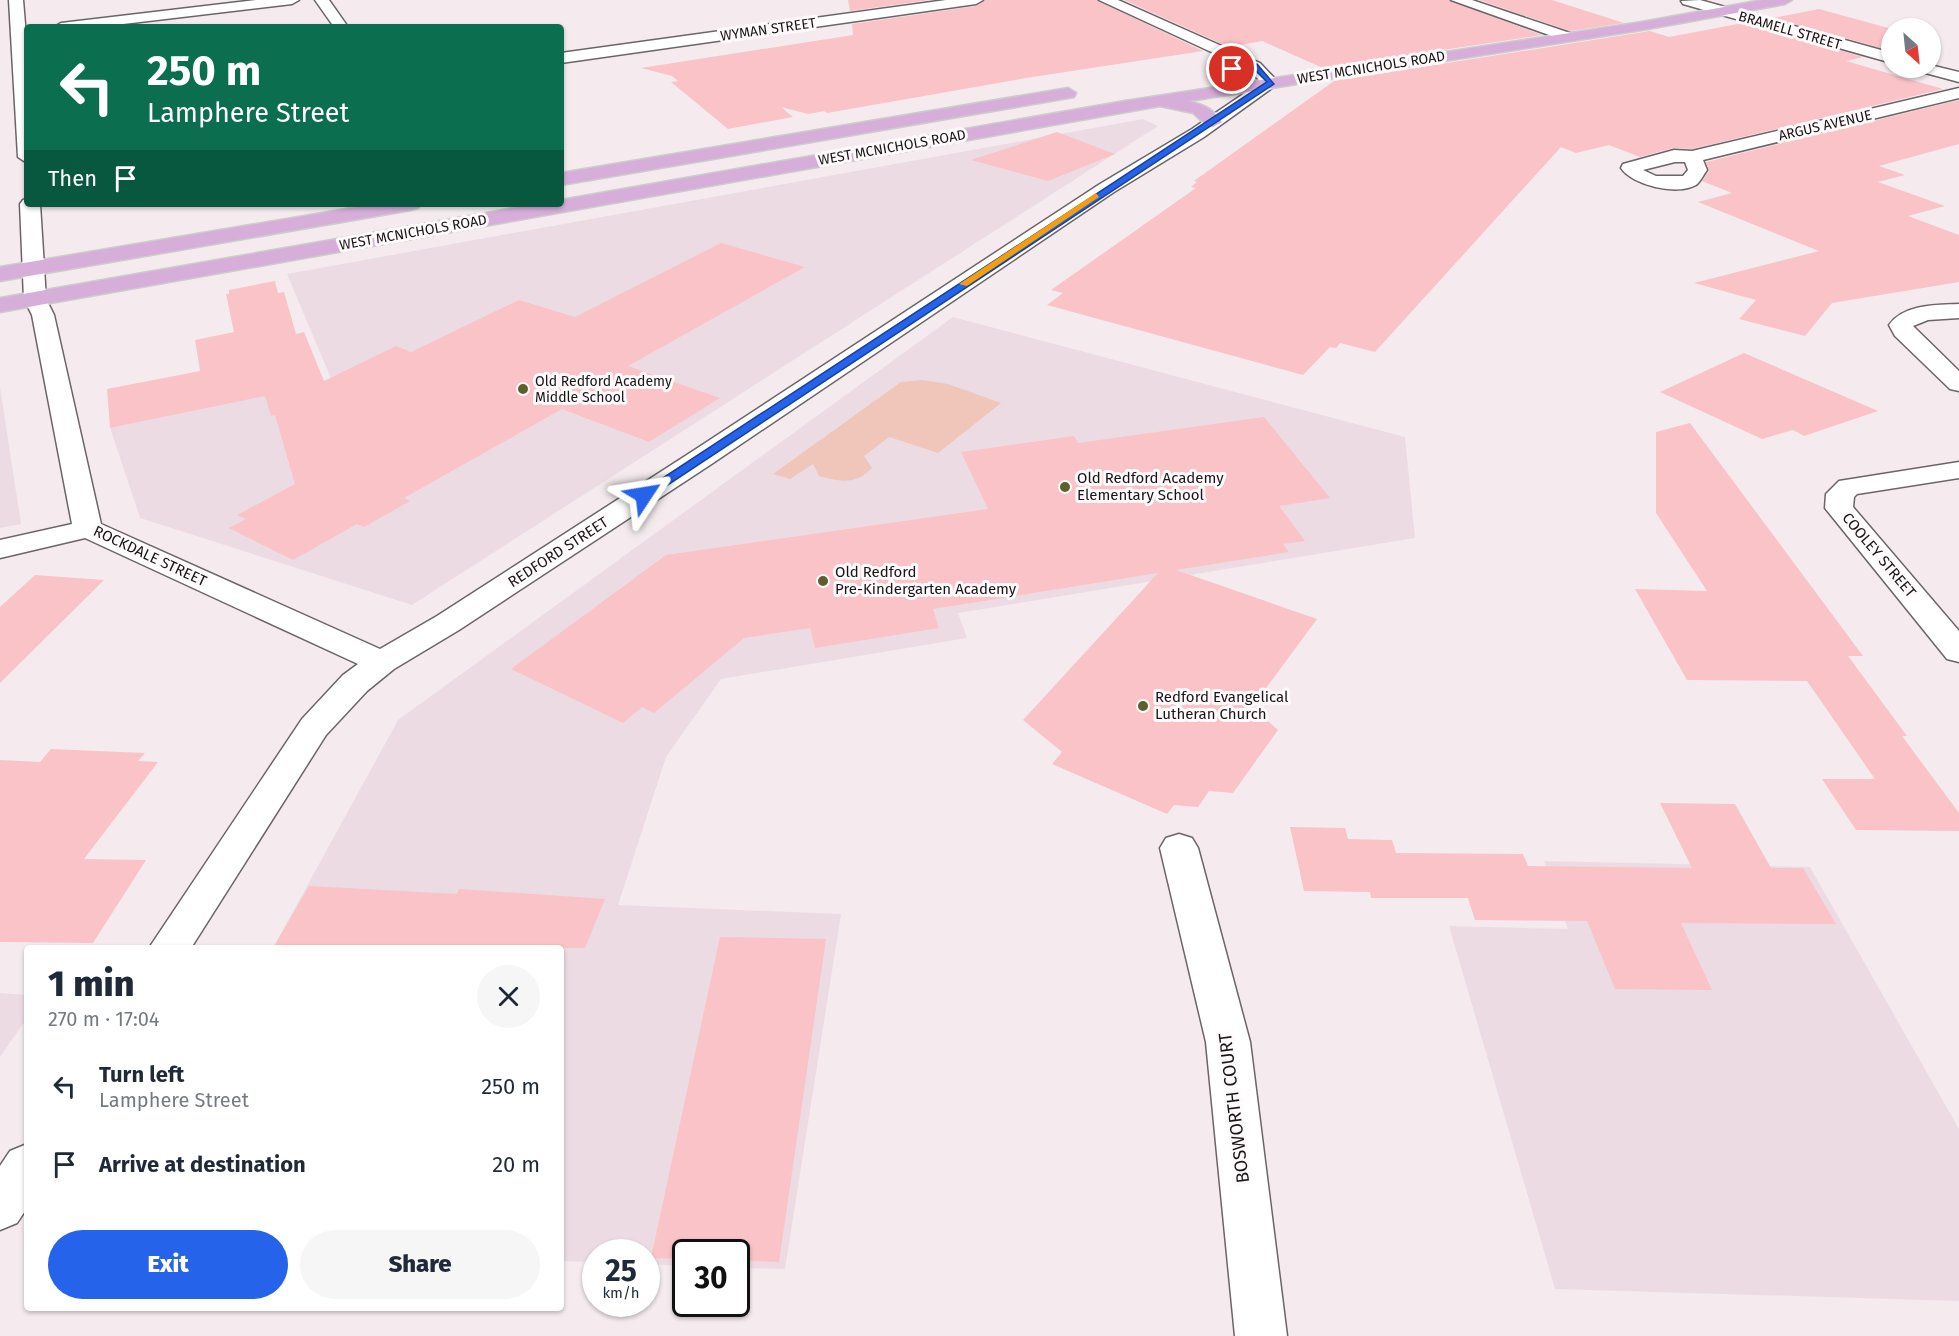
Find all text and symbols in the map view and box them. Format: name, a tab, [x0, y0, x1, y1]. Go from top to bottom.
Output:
street label: BRAMELL STREET	[1736, 8, 1844, 54]
street label: WYMAN STREET	[719, 14, 818, 45]
north arrow	[1881, 18, 1941, 78]
map controls	[1881, 18, 1941, 78]
pin	[1206, 43, 1257, 94]
text: 250 m	[147, 46, 261, 96]
street label: WEST MCNICHOLS ROAD	[1296, 47, 1446, 88]
icon: left	[48, 48, 126, 126]
icon: arrive	[1215, 52, 1248, 85]
text: Lamphere Street	[147, 97, 349, 129]
street label: ARGUS AVENUE	[1777, 107, 1873, 144]
street label: WEST MCNICHOLS ROAD	[817, 126, 967, 169]
icon: arrive	[109, 162, 142, 195]
text: Then	[48, 165, 97, 192]
street label: WEST MCNICHOLS ROAD	[338, 211, 488, 254]
place label: Old Redford Academy Middle School	[535, 373, 672, 406]
marker: Old Redford Academy Middle School	[516, 382, 530, 396]
position arrow	[612, 463, 676, 527]
place label: Old Redford Academy Elementary School	[1077, 469, 1224, 504]
marker: Old Redford Academy Elementary School	[1058, 480, 1072, 494]
street label: COOLEY STREET	[1838, 509, 1920, 601]
street label: REDFORD STREET	[505, 513, 612, 591]
street label: ROCKDALE STREET	[91, 522, 210, 590]
place label: Old Redford Pre-Kindergarten Academy	[835, 563, 1017, 598]
marker: Old Redford Pre-Kindergarten Academy	[816, 574, 830, 588]
place label: Redford Evangelical Lutheran Church	[1155, 688, 1289, 723]
marker: Redford Evangelical Lutheran Church	[1136, 699, 1150, 713]
text: 1 min	[48, 962, 134, 1006]
button: close	[477, 965, 540, 1028]
text: 270 m · 17:04	[48, 1007, 159, 1031]
street label: BOSWORTH COURT	[1214, 1031, 1254, 1184]
text: Turn left	[99, 1061, 184, 1088]
icon: left	[48, 1070, 81, 1103]
text: 250 m	[481, 1073, 540, 1100]
text: Lamphere Street	[99, 1088, 249, 1112]
icon: arrive	[48, 1148, 81, 1181]
text: Arrive at destination	[99, 1151, 306, 1178]
text: 20 m	[492, 1151, 540, 1178]
button: Exit	[48, 1230, 288, 1299]
button: Share	[300, 1230, 540, 1299]
speed limit sign: 30	[672, 1239, 750, 1317]
text: 25	[605, 1253, 637, 1289]
text: km/h	[602, 1284, 640, 1302]

